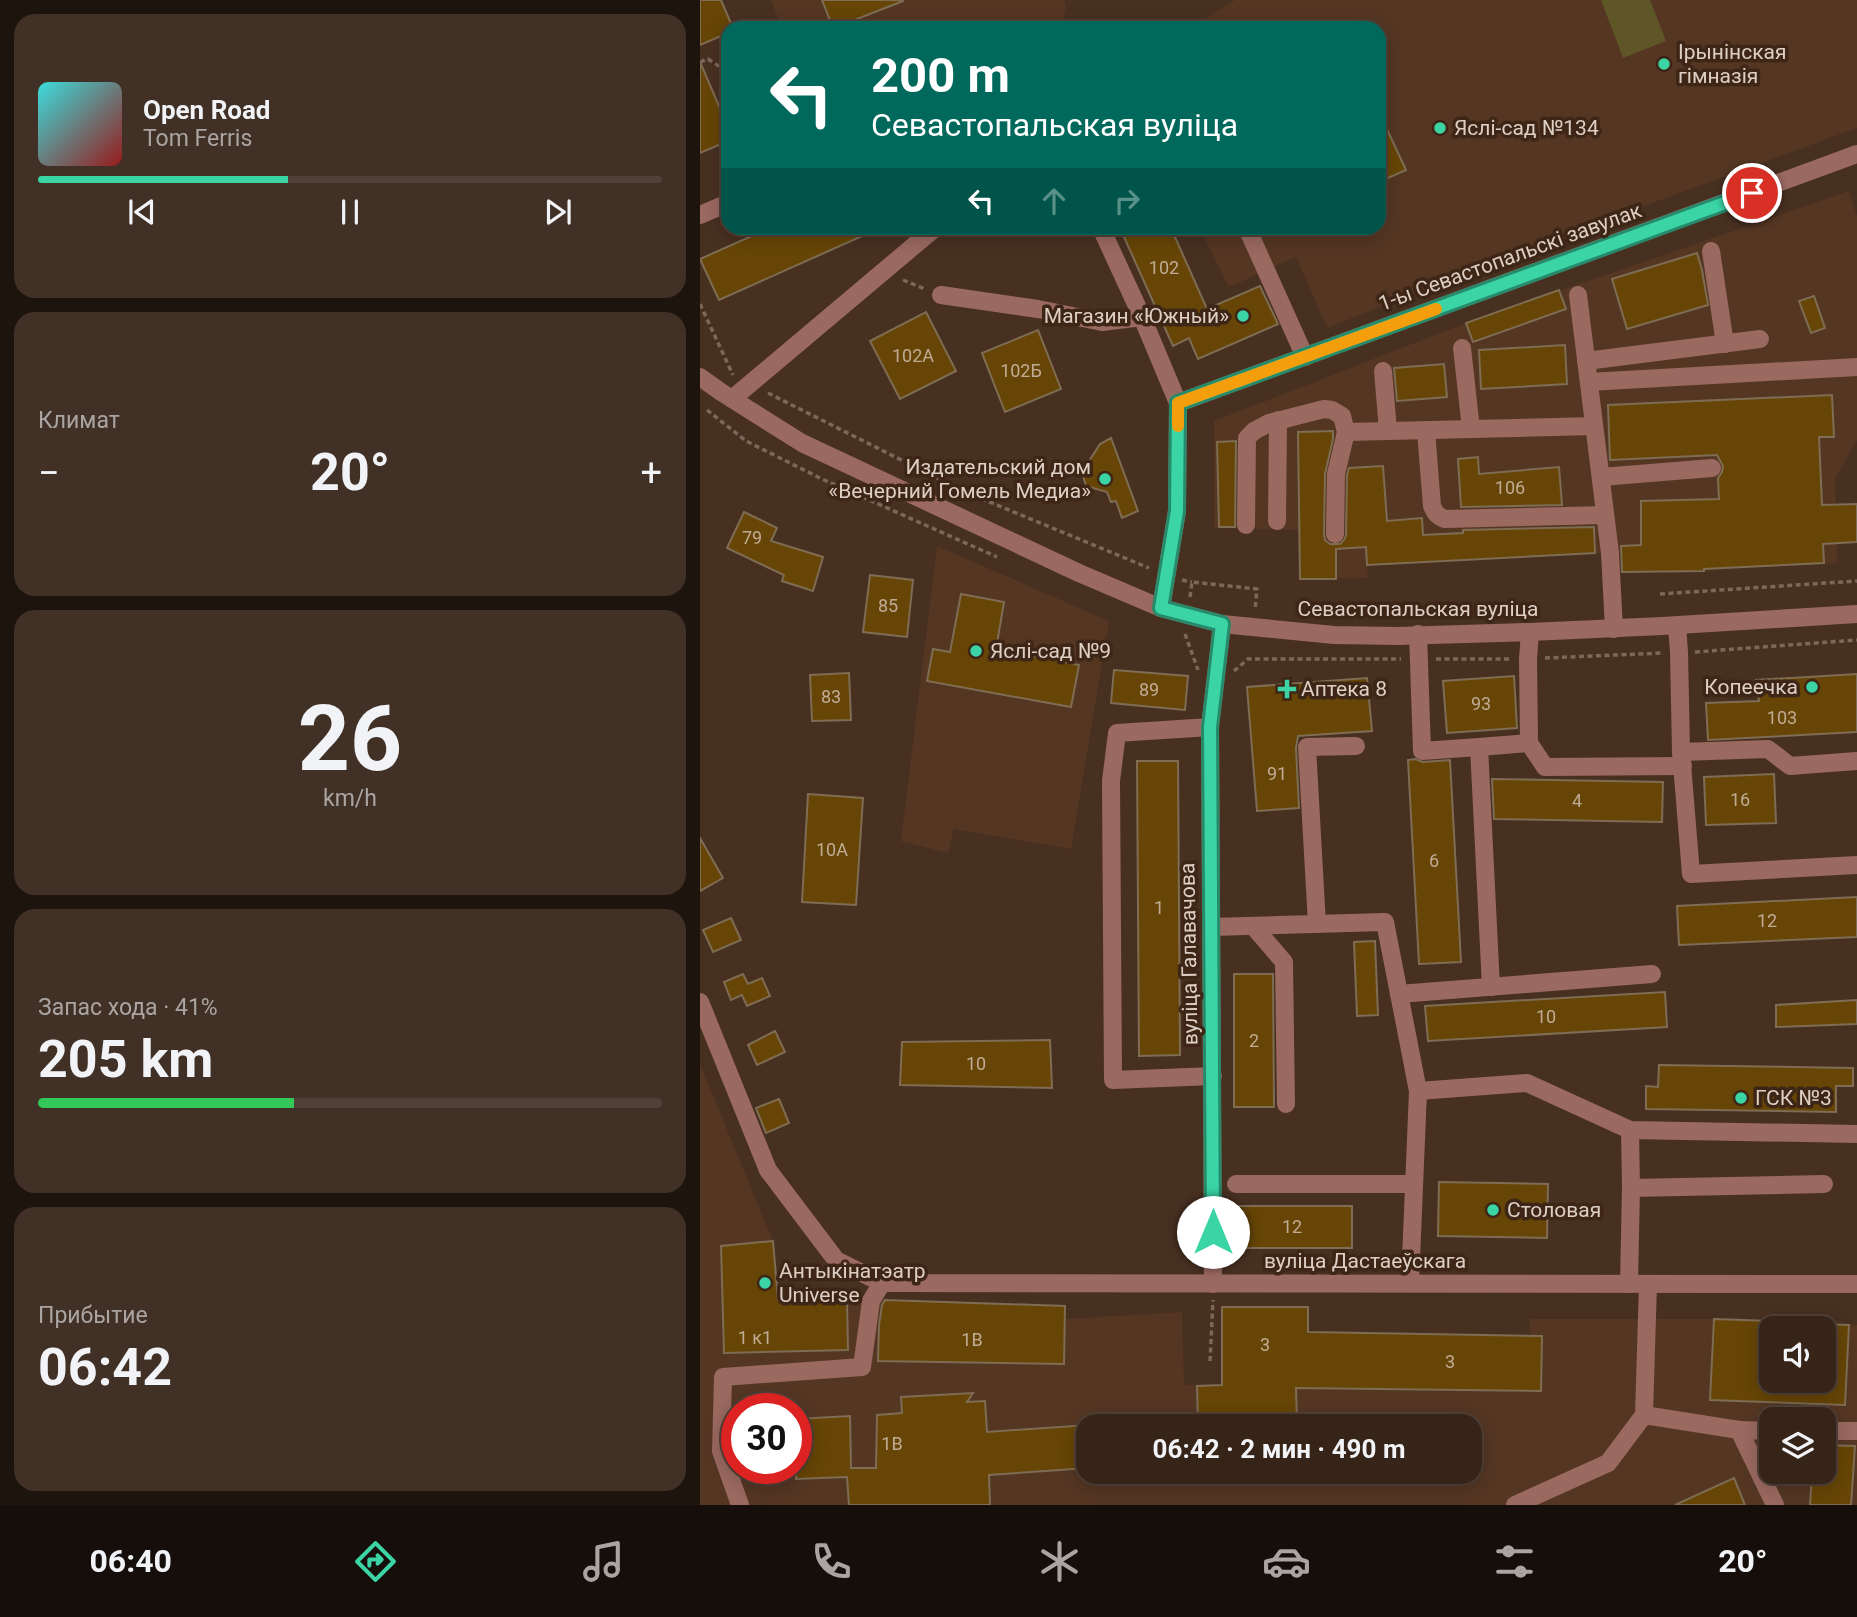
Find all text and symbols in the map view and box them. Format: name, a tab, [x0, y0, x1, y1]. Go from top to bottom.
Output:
place label: Ірынінская гімназія	[1678, 40, 1786, 88]
text: 200 m	[871, 47, 1010, 104]
icon: left	[756, 49, 847, 140]
marker: Ірынінская гімназія	[1656, 56, 1672, 72]
text: Open Road	[143, 95, 271, 125]
text: Севастопальская вуліца	[871, 106, 1238, 144]
place label: Яслі-сад №134	[1454, 116, 1599, 140]
marker: Яслі-сад №134	[1432, 120, 1448, 136]
text: Tom Ferris	[143, 125, 252, 152]
pin	[1722, 163, 1782, 223]
icon: arrive	[1733, 174, 1771, 212]
icon: left	[962, 182, 1000, 220]
icon: ahead	[1035, 182, 1073, 220]
icon: right	[1108, 182, 1146, 220]
icon: previous	[123, 193, 161, 231]
icon: pause	[331, 193, 369, 231]
icon: next	[539, 193, 577, 231]
street label: 1-ы Севастопальскі завулак	[1375, 198, 1645, 316]
house number: 102	[1149, 257, 1179, 278]
place label: Магазин «Южный»	[1044, 304, 1229, 328]
marker: Магазин «Южный»	[1235, 308, 1251, 324]
house number: 102А	[892, 345, 934, 366]
house number: 102Б	[1000, 360, 1042, 381]
text: Климат	[38, 407, 120, 434]
text: 20°	[310, 442, 390, 503]
text: −	[38, 451, 60, 495]
text: +	[640, 451, 662, 495]
place label: Издательский дом «Вечерний Гомель Медиа»	[828, 455, 1091, 503]
marker: Издательский дом «Вечерний Гомель Медиа»	[1097, 471, 1113, 487]
house number: 106	[1495, 477, 1525, 498]
house number: 79	[742, 527, 762, 548]
house number: 85	[878, 595, 898, 616]
street label: Севастопальская вуліца	[1298, 597, 1539, 621]
place label: Яслі-сад №9	[990, 639, 1111, 663]
marker: Яслі-сад №9	[968, 643, 984, 659]
place label: Копеечка	[1704, 675, 1798, 699]
place label: Аптека 8	[1301, 677, 1387, 701]
house number: 89	[1139, 679, 1159, 700]
marker: Копеечка	[1804, 679, 1820, 695]
marker: Аптека 8	[1279, 681, 1295, 697]
text: 26	[298, 686, 402, 792]
house number: 83	[821, 686, 841, 707]
house number: 93	[1471, 693, 1491, 714]
house number: 103	[1767, 707, 1797, 728]
house number: 91	[1267, 763, 1287, 784]
text: km/h	[323, 785, 377, 812]
house number: 16	[1730, 789, 1750, 810]
house number: 4	[1572, 790, 1582, 811]
house number: 10А	[816, 839, 848, 860]
house number: 6	[1429, 850, 1439, 871]
street label: вуліца Галавачова	[1175, 863, 1203, 1045]
house number: 1	[1154, 897, 1164, 918]
house number: 12	[1757, 910, 1777, 931]
text: Запас хода · 41%	[38, 994, 218, 1021]
house number: 10	[1536, 1006, 1556, 1027]
text: 205 km	[38, 1029, 213, 1090]
house number: 2	[1249, 1030, 1259, 1051]
house number: 10	[966, 1053, 986, 1074]
place label: ГСК №3	[1755, 1086, 1832, 1110]
marker: ГСК №3	[1733, 1090, 1749, 1106]
position arrow	[1176, 1195, 1250, 1269]
place label: Столовая	[1507, 1198, 1601, 1222]
marker: Столовая	[1485, 1202, 1501, 1218]
house number: 12	[1282, 1216, 1302, 1237]
street label: вуліца Дастаеўскага	[1264, 1249, 1466, 1273]
place label: Антыкінатэатр Universe	[779, 1259, 926, 1307]
marker: Антыкінатэатр Universe	[757, 1275, 773, 1291]
text: Прибытие	[38, 1302, 148, 1329]
map controls	[1759, 1316, 1836, 1484]
button: sound	[1759, 1316, 1836, 1393]
house number: 1 к1	[738, 1327, 772, 1348]
house number: 1В	[961, 1329, 983, 1350]
house number: 3	[1260, 1334, 1270, 1355]
text: 06:42	[38, 1337, 172, 1398]
house number: 3	[1445, 1351, 1455, 1372]
speed limit sign: 30	[721, 1393, 812, 1484]
button: layers	[1759, 1407, 1836, 1484]
house number: 1В	[881, 1433, 903, 1454]
text: 06:42 · 2 мин · 490 m	[1153, 1434, 1405, 1464]
icon: directions	[351, 1537, 400, 1586]
icon: music	[579, 1537, 628, 1586]
icon: phone	[807, 1537, 856, 1586]
icon: climate	[1035, 1537, 1084, 1586]
icon: car	[1262, 1537, 1311, 1586]
icon: filters	[1490, 1537, 1539, 1586]
text: 06:40	[89, 1542, 172, 1580]
text: 20°	[1718, 1542, 1767, 1580]

